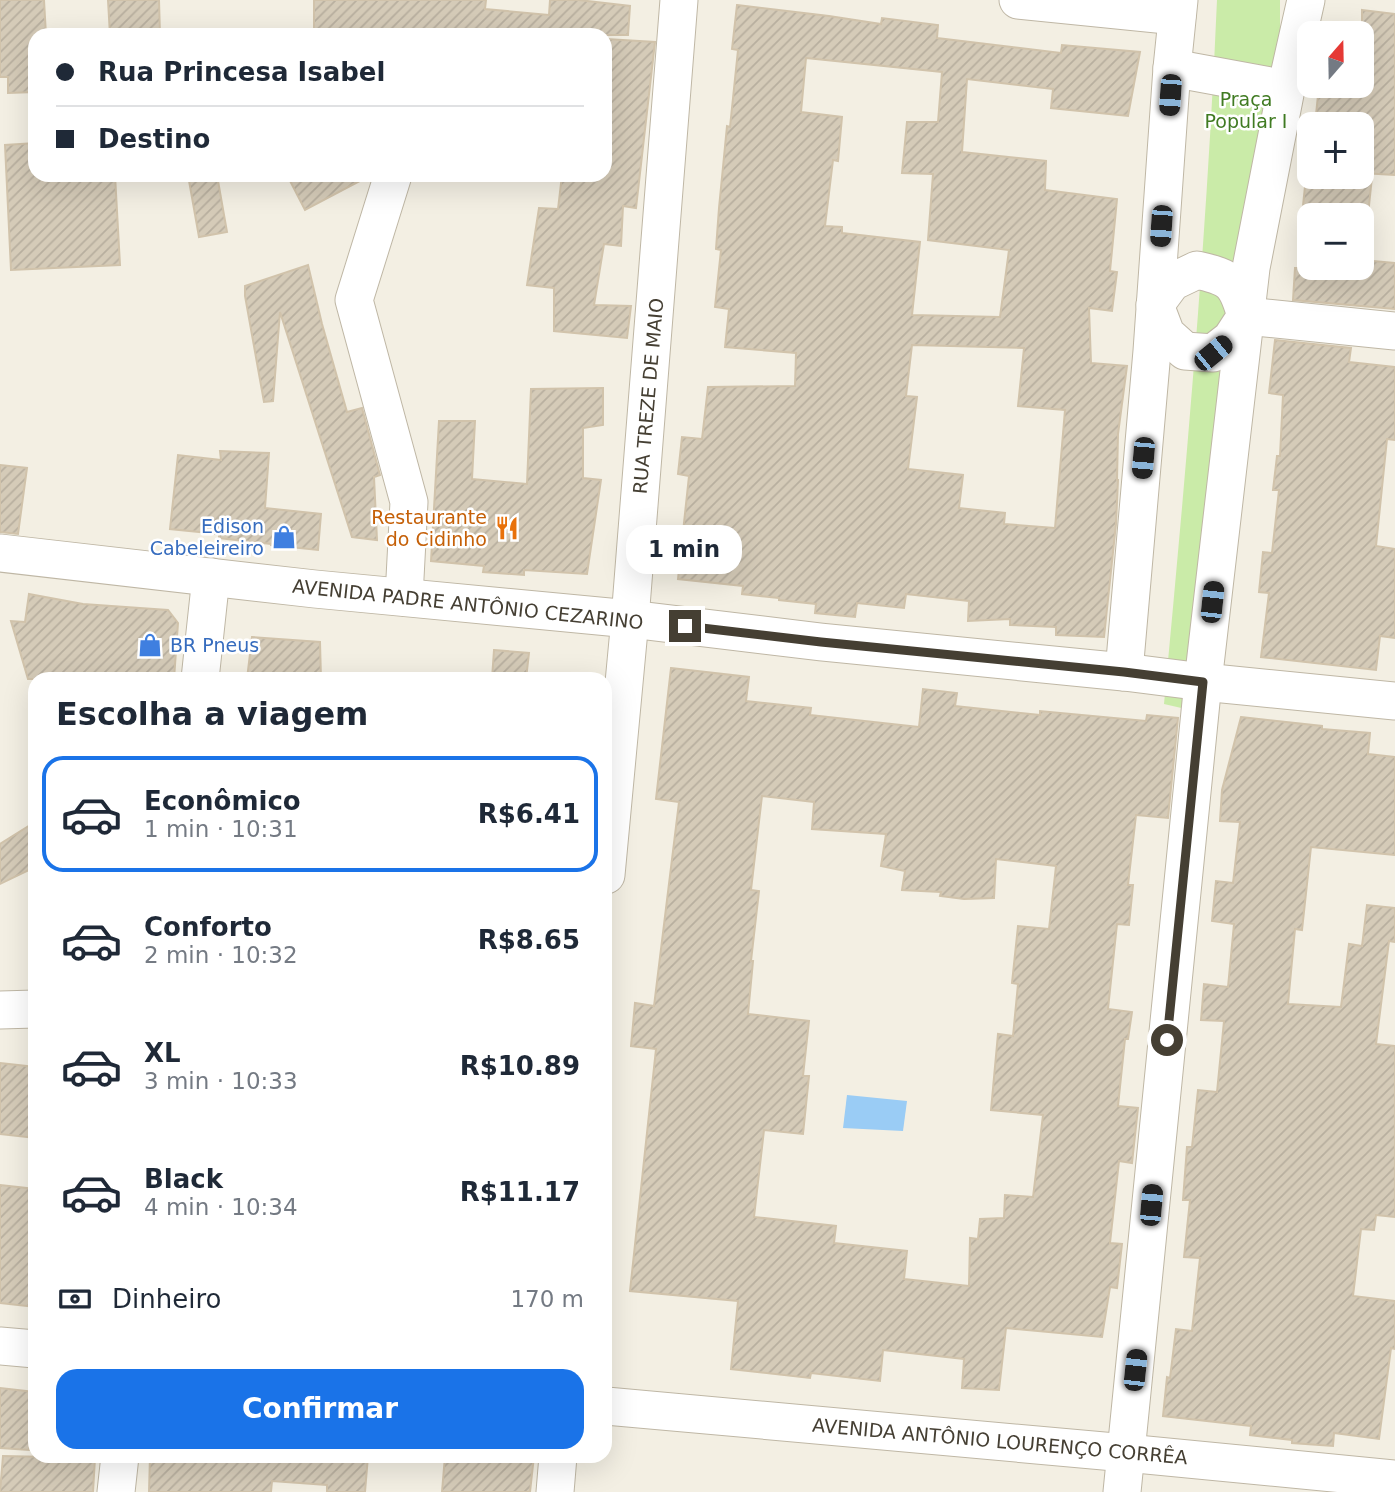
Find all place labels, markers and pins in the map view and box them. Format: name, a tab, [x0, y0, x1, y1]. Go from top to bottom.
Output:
place label: Restaurante do Cidinho	[371, 506, 487, 550]
restaurant icon: Restaurante do Cidinho	[493, 514, 521, 542]
place label: Edison Cabeleireiro	[150, 515, 264, 559]
shop icon: Edison Cabeleireiro	[270, 523, 298, 551]
shop icon: BR Pneus	[136, 631, 164, 659]
place label: BR Pneus	[170, 634, 259, 656]

